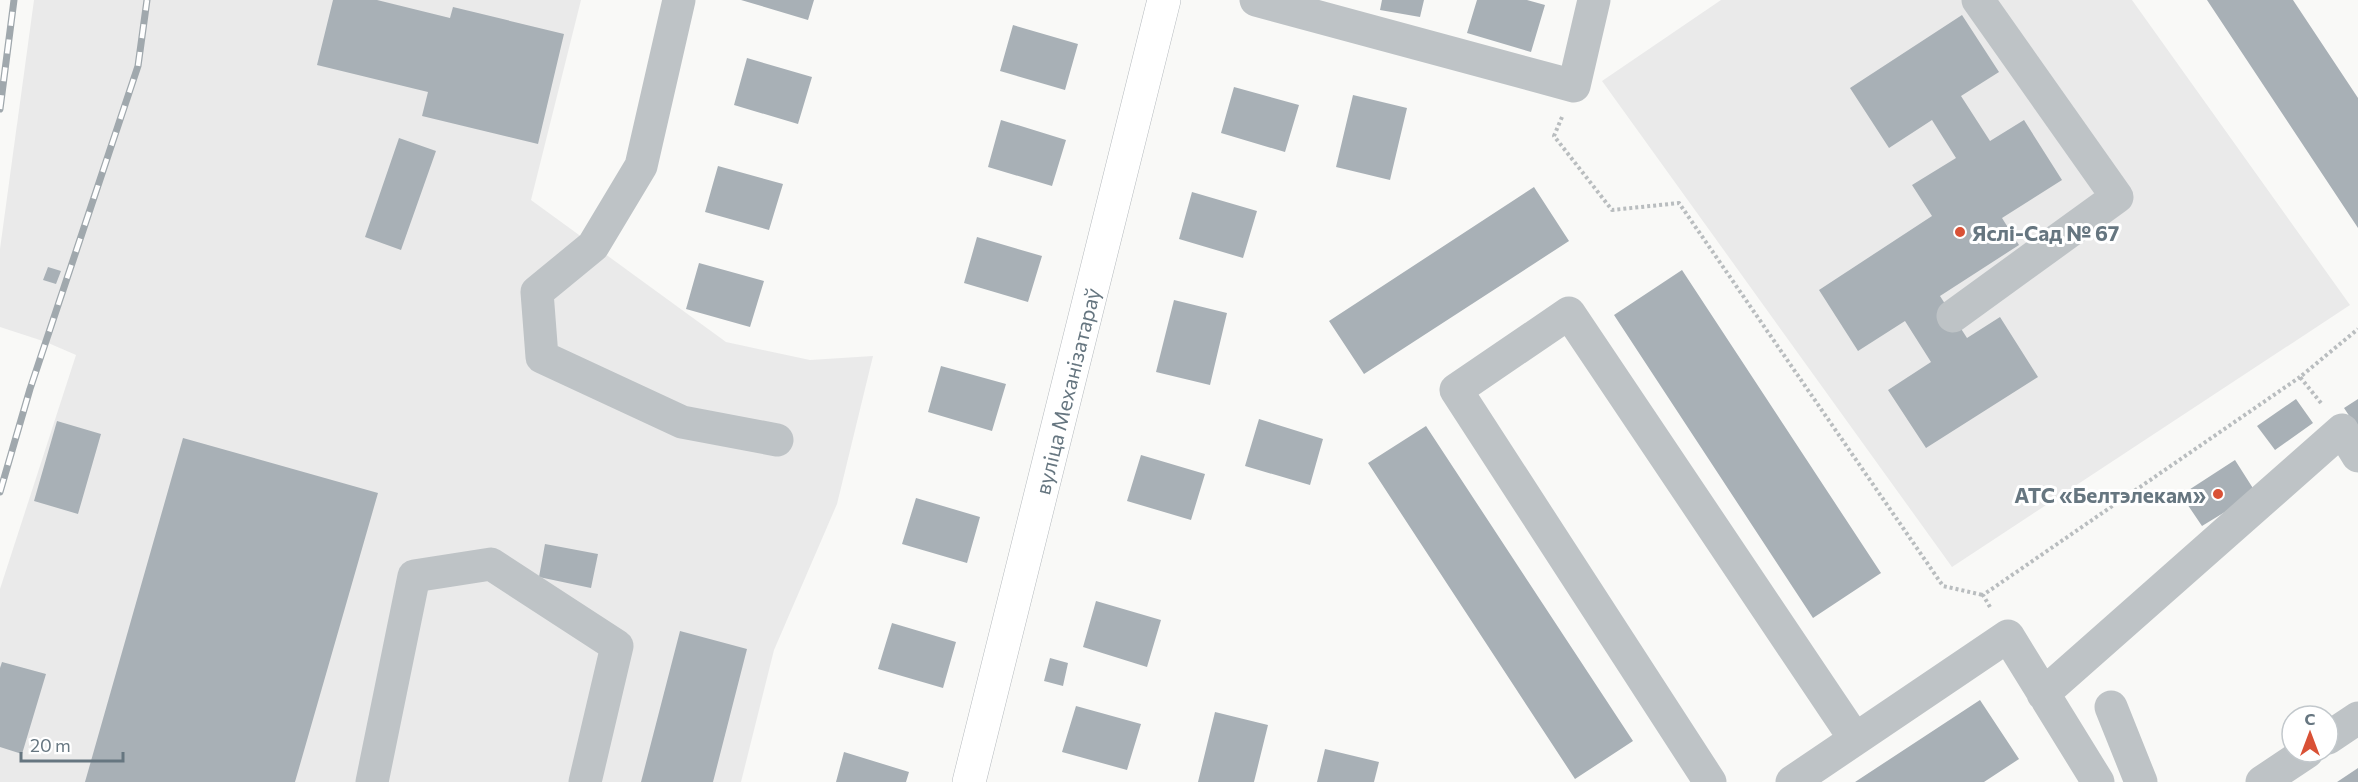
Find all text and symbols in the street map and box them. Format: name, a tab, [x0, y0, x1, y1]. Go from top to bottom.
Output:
place label: Яслі-Сад № 67	[1972, 220, 2119, 245]
marker: Яслі-Сад № 67	[1953, 225, 1967, 239]
street label: вуліца Механізатараў	[1029, 285, 1105, 497]
place label: АТС «Белтэлекам»	[2014, 482, 2206, 507]
marker: АТС «Белтэлекам»	[2211, 487, 2225, 501]
north arrow	[2280, 704, 2340, 764]
text: С	[2305, 709, 2316, 728]
scale bar	[21, 725, 123, 763]
text: 20 m	[30, 734, 71, 756]

